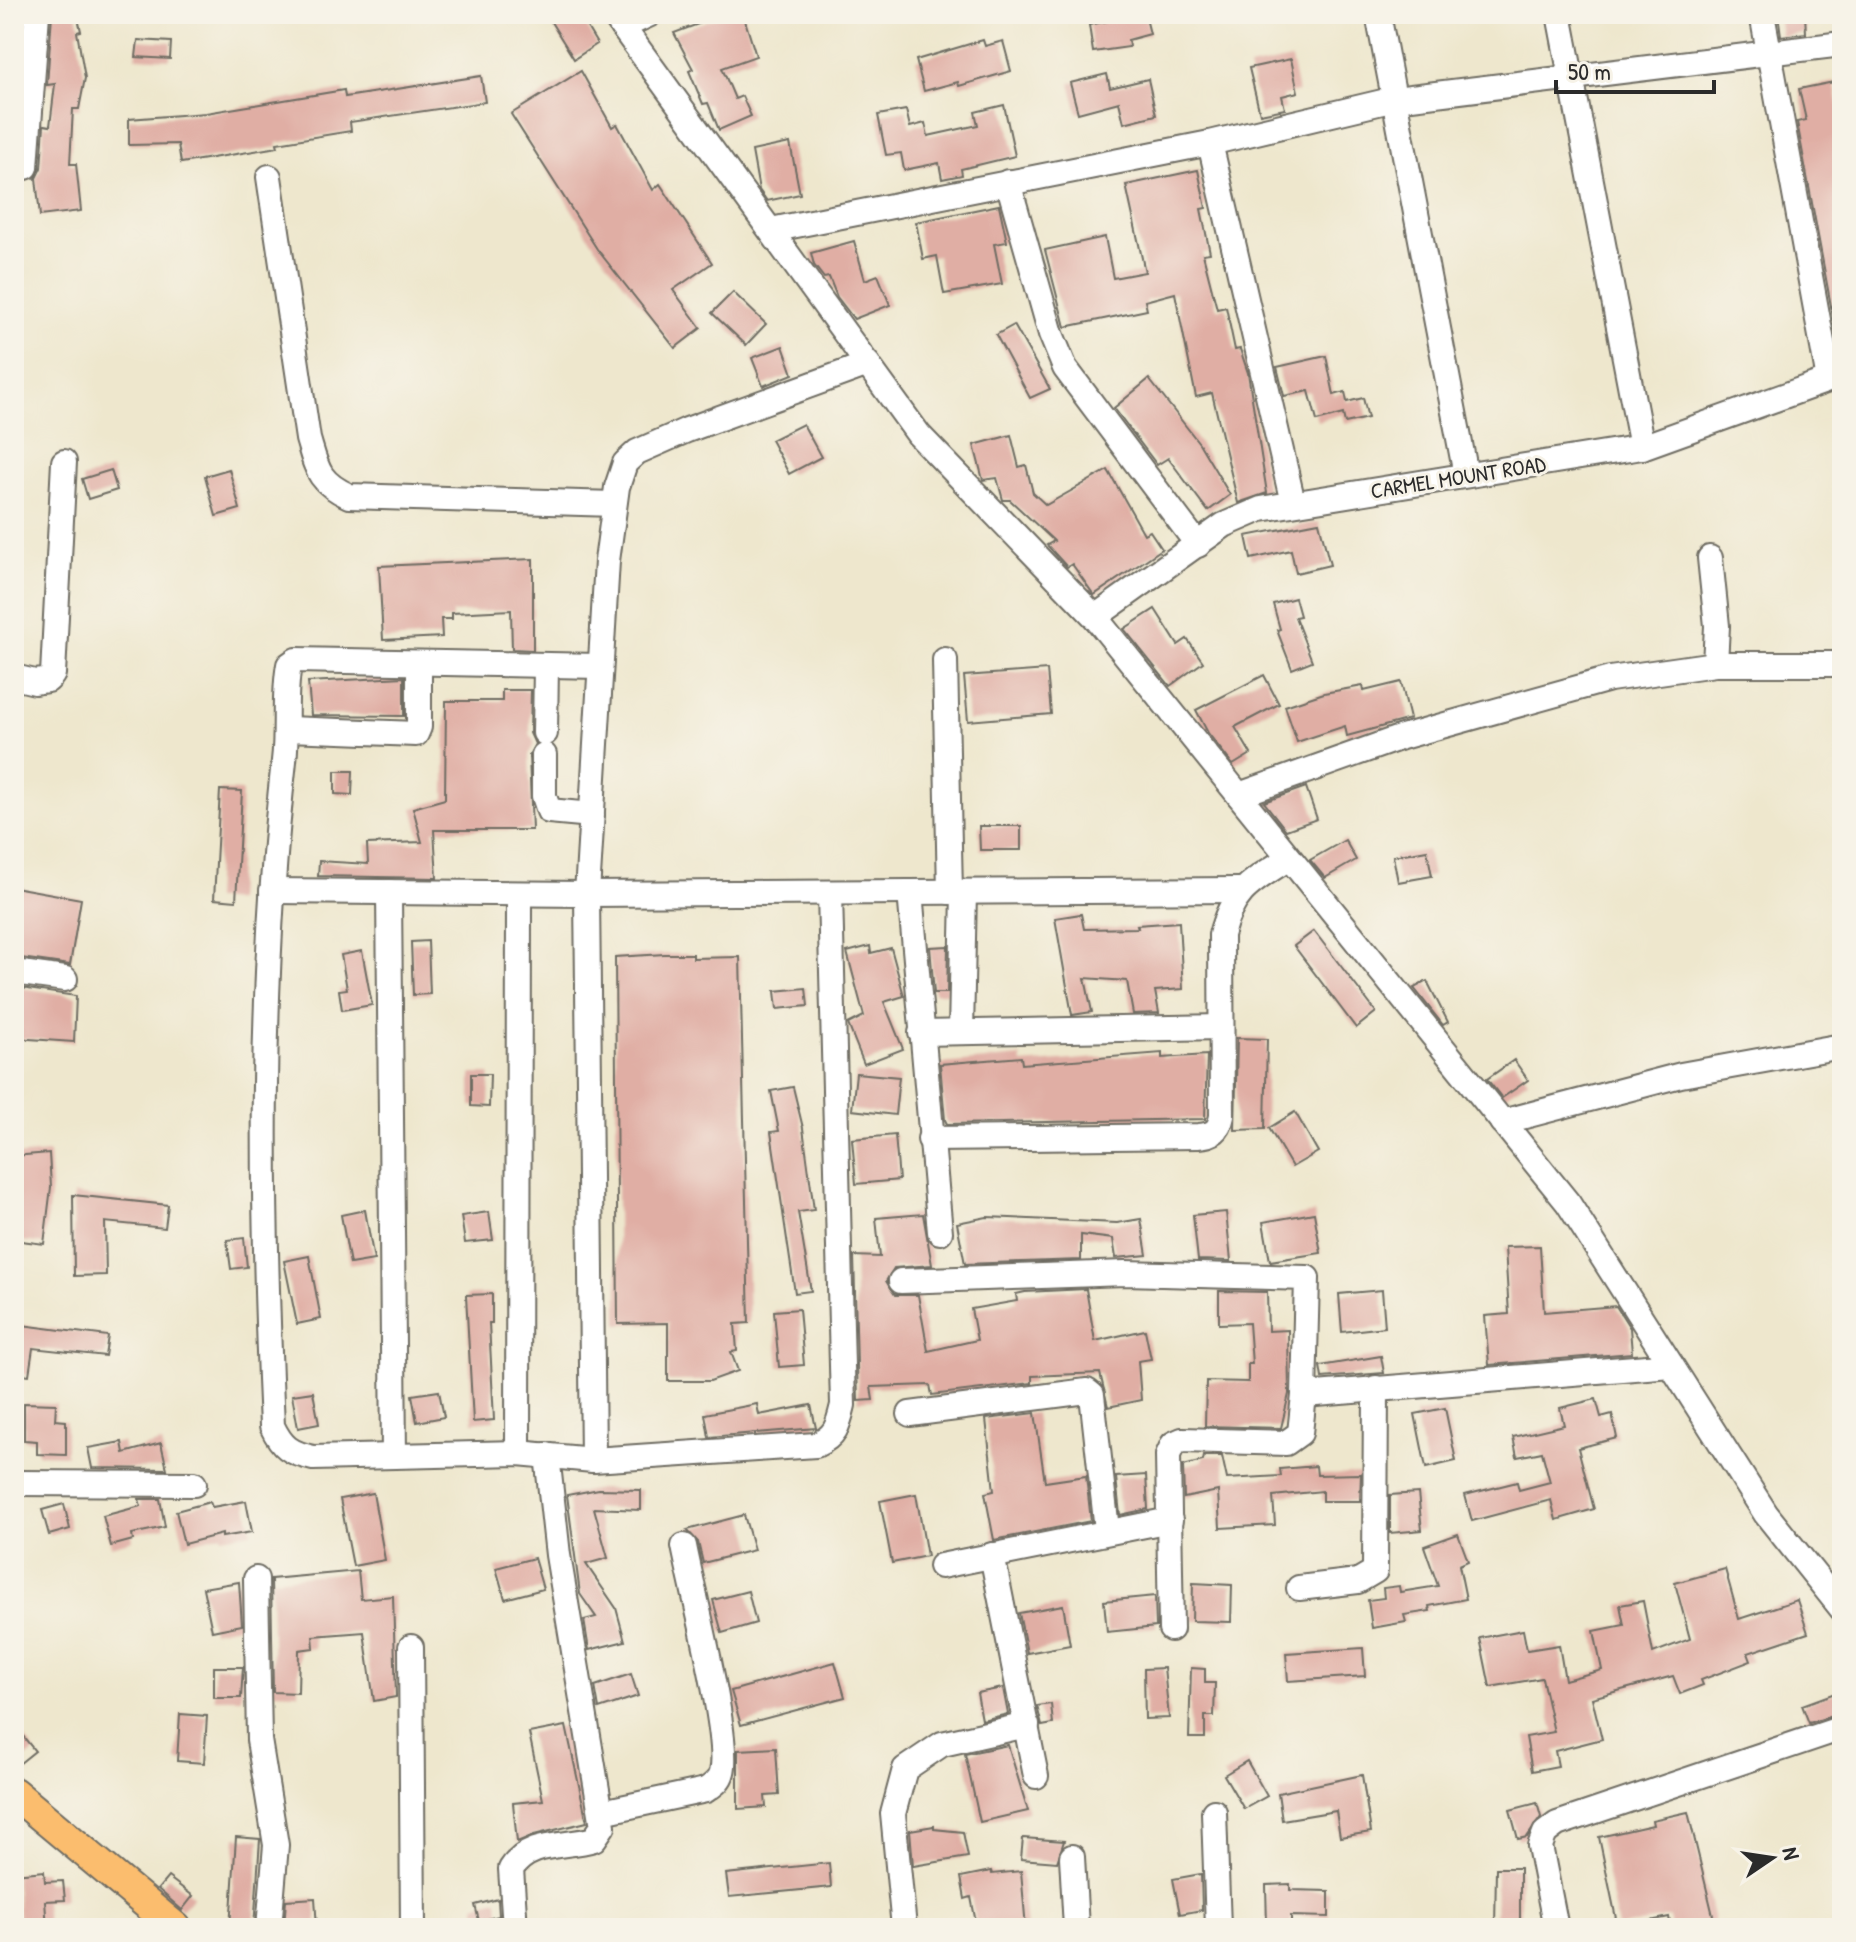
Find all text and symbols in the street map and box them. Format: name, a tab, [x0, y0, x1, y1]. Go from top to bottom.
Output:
scale bar	[1556, 44, 1714, 94]
text: 50 m	[1568, 55, 1611, 87]
street label: CARMEL MOUNT ROAD	[1368, 448, 1548, 506]
north arrow	[1732, 1818, 1812, 1898]
text: N	[1776, 1844, 1807, 1863]

